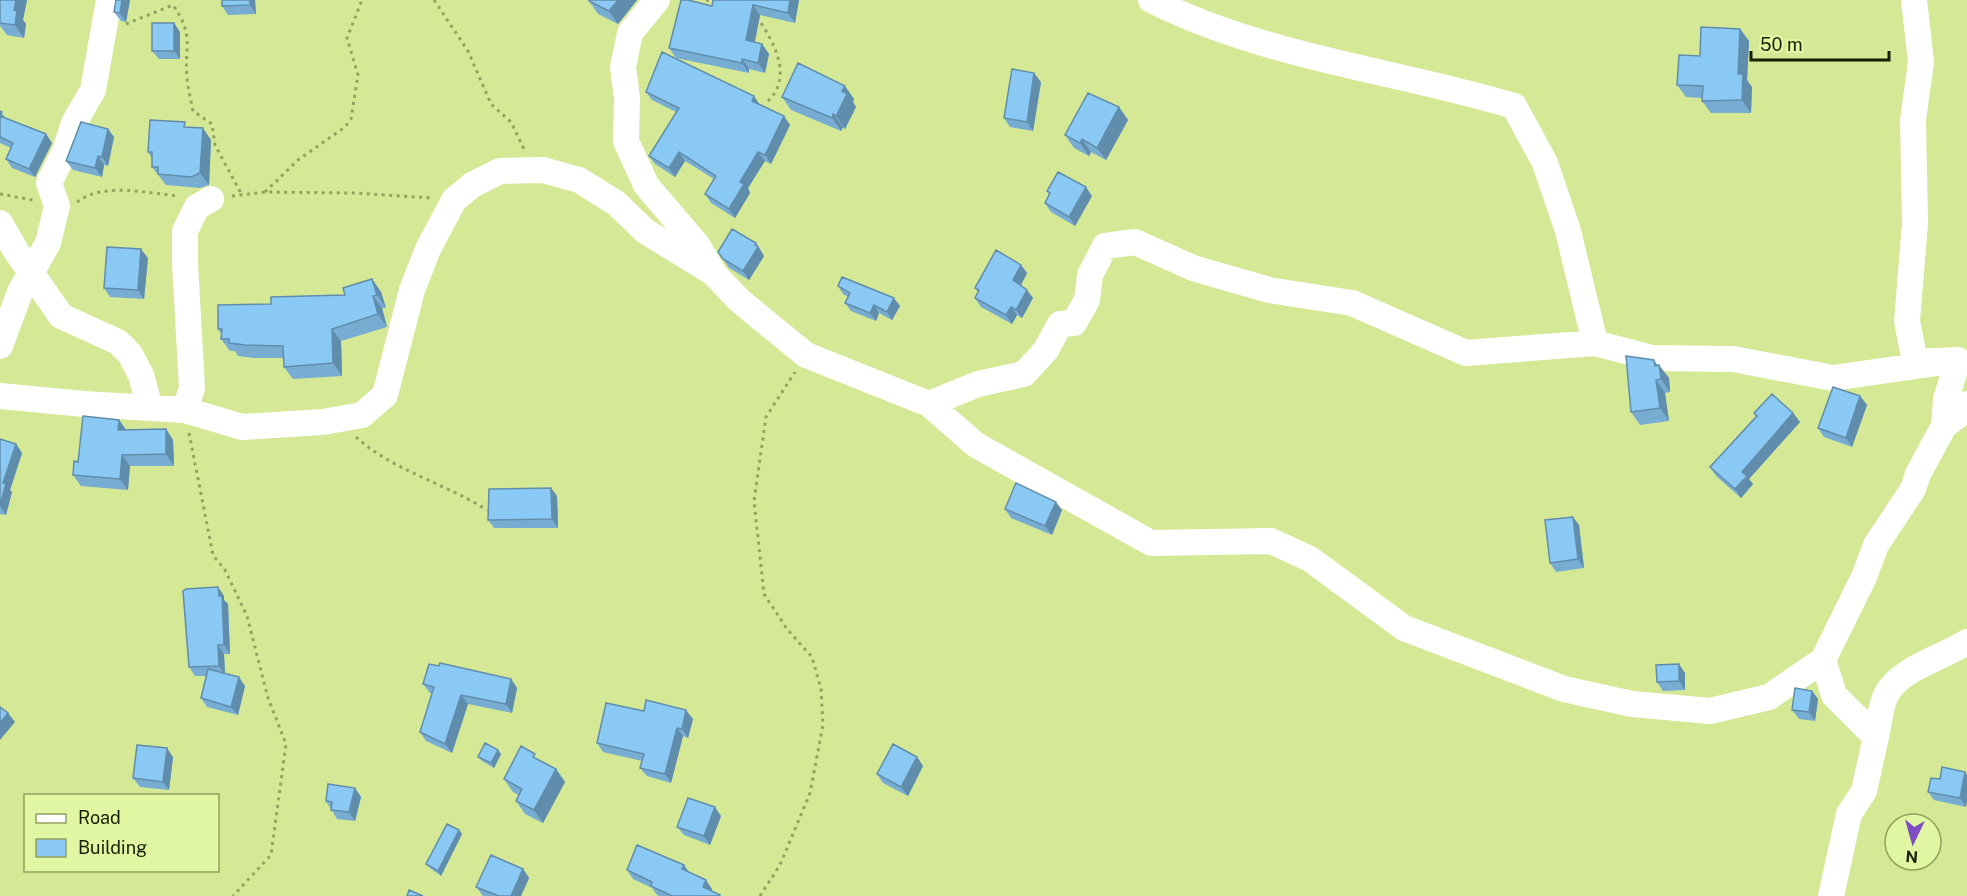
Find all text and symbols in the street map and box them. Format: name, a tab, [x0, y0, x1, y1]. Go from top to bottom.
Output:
scale bar	[1751, 24, 1889, 62]
text: 50 m	[1760, 34, 1803, 55]
legend	[24, 794, 219, 872]
text: Road	[78, 807, 121, 828]
north arrow	[1883, 812, 1943, 872]
text: Building	[78, 837, 147, 858]
text: N	[1905, 846, 1919, 866]

